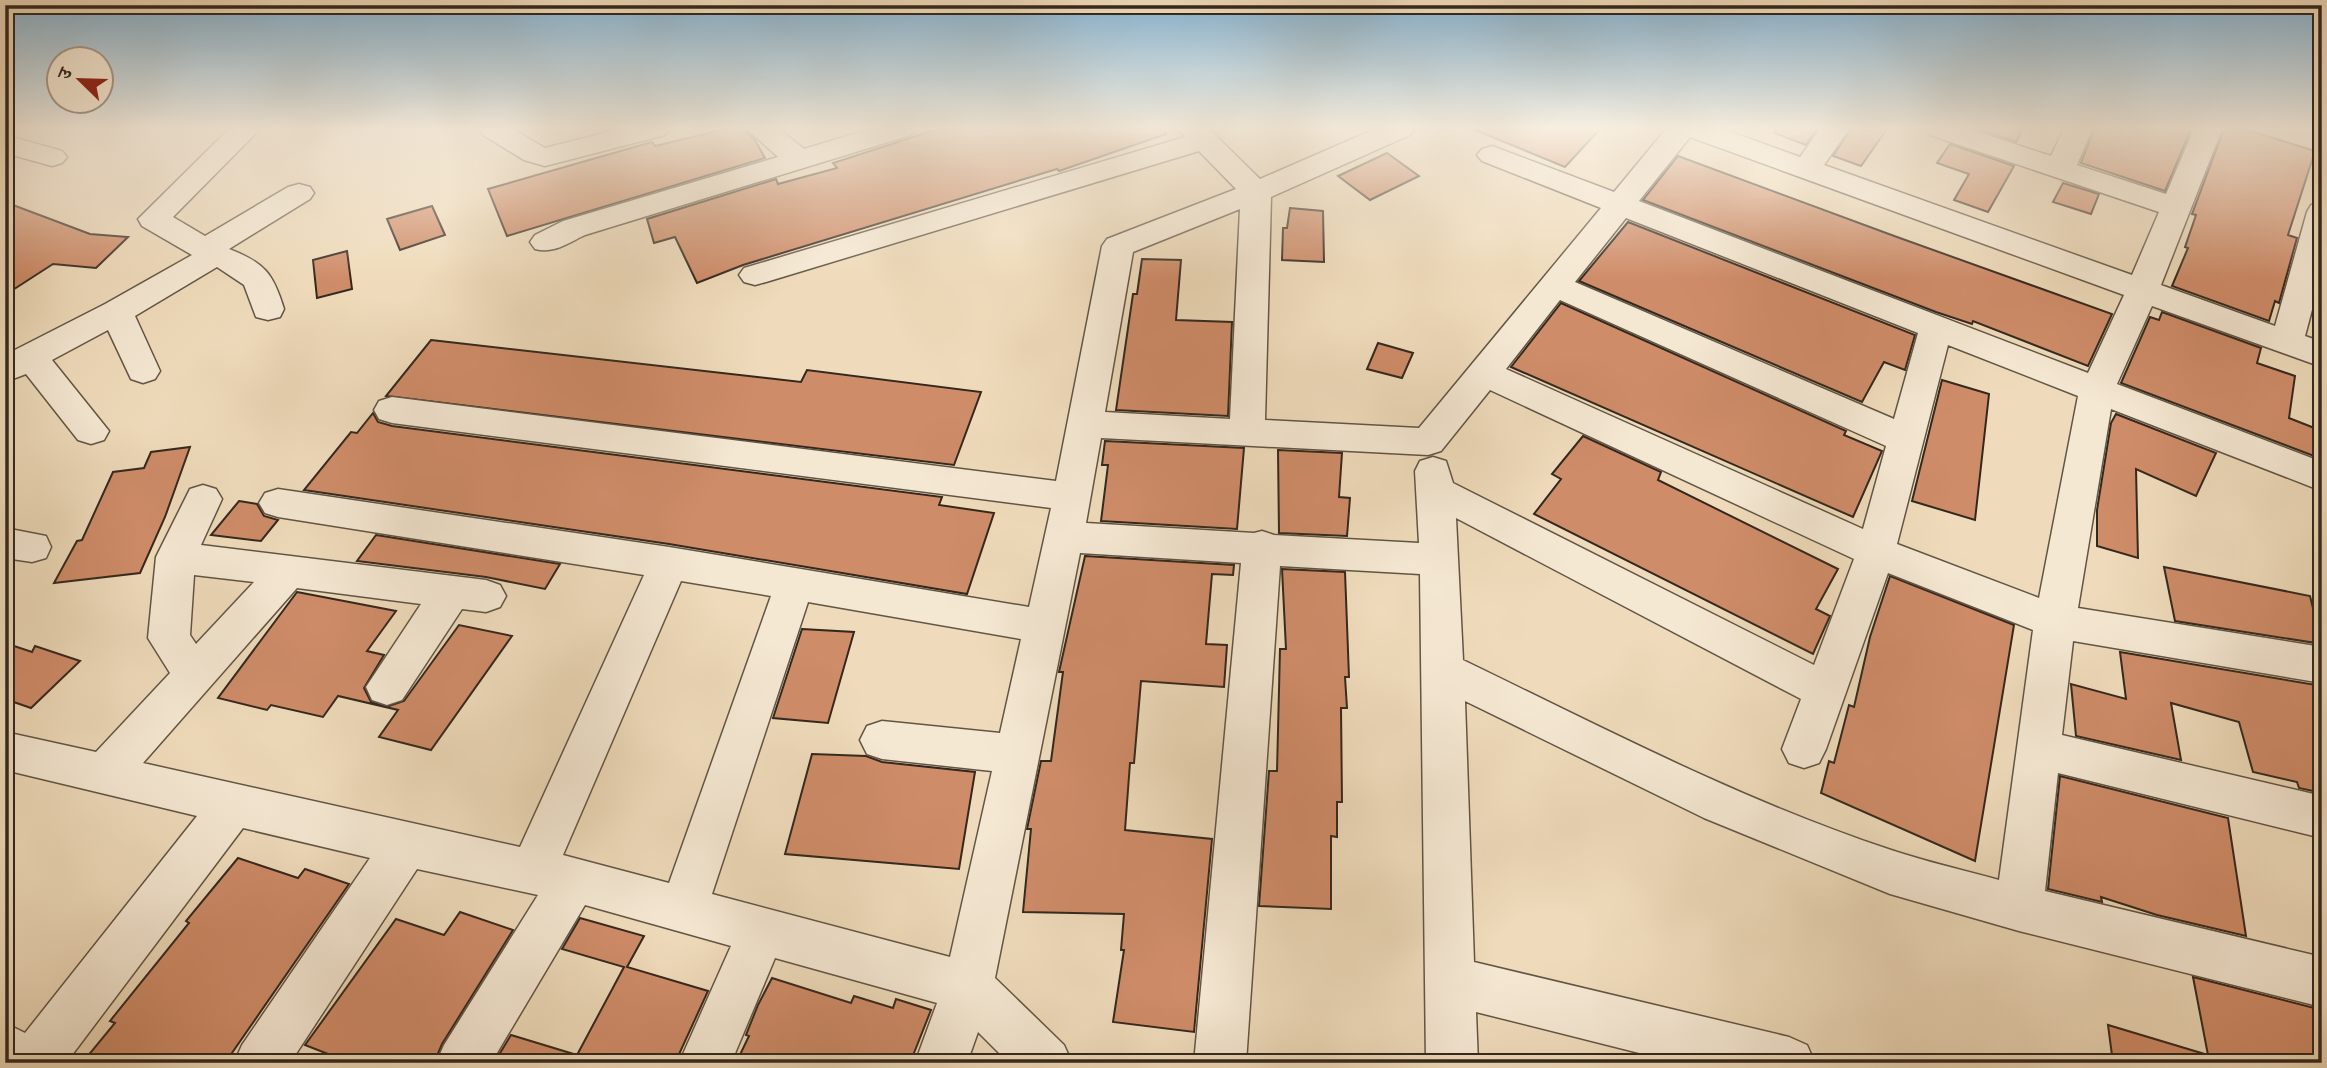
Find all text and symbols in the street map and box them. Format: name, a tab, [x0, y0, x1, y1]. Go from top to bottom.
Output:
north arrow	[46, 46, 116, 116]
text: उ	[49, 62, 80, 85]

